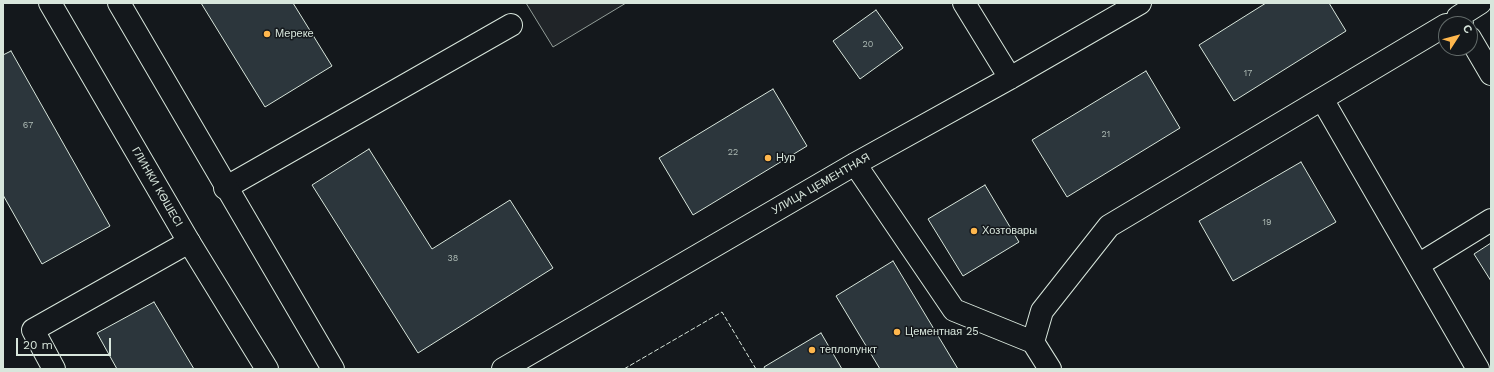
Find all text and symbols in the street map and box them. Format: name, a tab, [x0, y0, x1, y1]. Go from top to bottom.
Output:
north arrow	[1438, 16, 1478, 56]
text: С	[1460, 22, 1475, 36]
place label: Мереке	[275, 27, 314, 41]
marker: Мереке	[262, 29, 272, 39]
house number: 20	[863, 39, 873, 49]
house number: 17	[1244, 68, 1252, 78]
house number: 67	[23, 120, 33, 130]
house number: 21	[1102, 129, 1110, 139]
street label: ГЛИНКИ КӨШЕСІ	[129, 145, 185, 229]
house number: 22	[728, 147, 738, 157]
street label: УЛИЦА ЦЕМЕНТНАЯ	[770, 151, 872, 217]
place label: Нур	[776, 151, 795, 165]
marker: Нур	[763, 153, 773, 163]
house number: 19	[1262, 217, 1272, 227]
place label: Хозтовары	[982, 224, 1037, 238]
marker: Хозтовары	[969, 226, 979, 236]
house number: 38	[448, 253, 458, 263]
place label: Цементная 25	[905, 325, 979, 339]
marker: Цементная 25	[892, 327, 902, 337]
scale bar	[18, 330, 113, 356]
text: 20 m	[23, 338, 53, 352]
place label: теплопункт	[820, 343, 877, 357]
marker: теплопункт	[807, 345, 817, 355]

